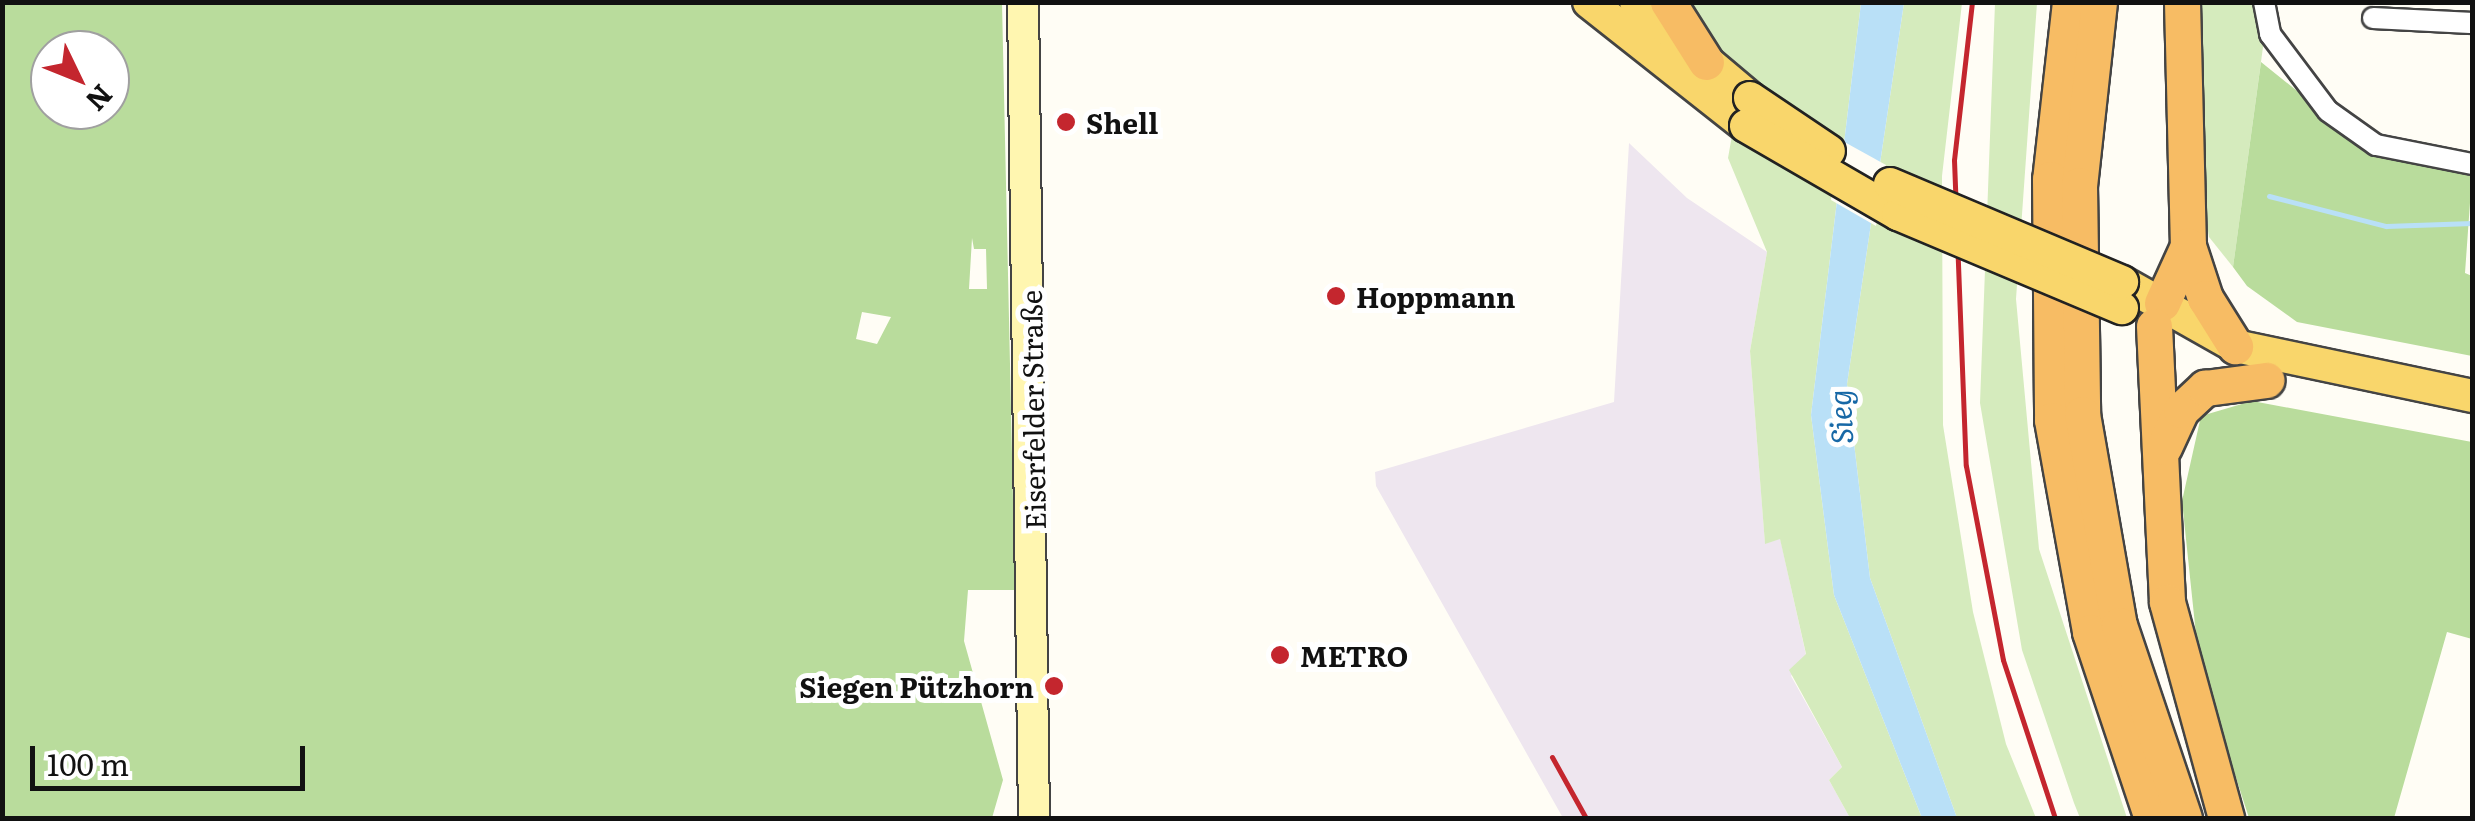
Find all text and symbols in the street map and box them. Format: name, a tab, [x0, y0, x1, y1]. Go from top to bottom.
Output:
north arrow	[30, 30, 130, 130]
text: N	[77, 76, 124, 122]
place label: Shell	[1086, 105, 1158, 139]
marker: Shell	[1055, 111, 1077, 133]
place label: Hoppmann	[1356, 279, 1515, 313]
marker: Hoppmann	[1325, 285, 1347, 307]
street label: Eiserfelder Straße	[1013, 290, 1051, 530]
water label: Sieg	[1820, 389, 1858, 445]
place label: METRO	[1300, 638, 1408, 672]
marker: METRO	[1269, 644, 1291, 666]
place label: Siegen Pützhorn	[799, 669, 1034, 703]
marker: Siegen Pützhorn	[1043, 675, 1065, 697]
scale bar	[35, 726, 310, 788]
text: 100 m	[47, 741, 129, 785]

